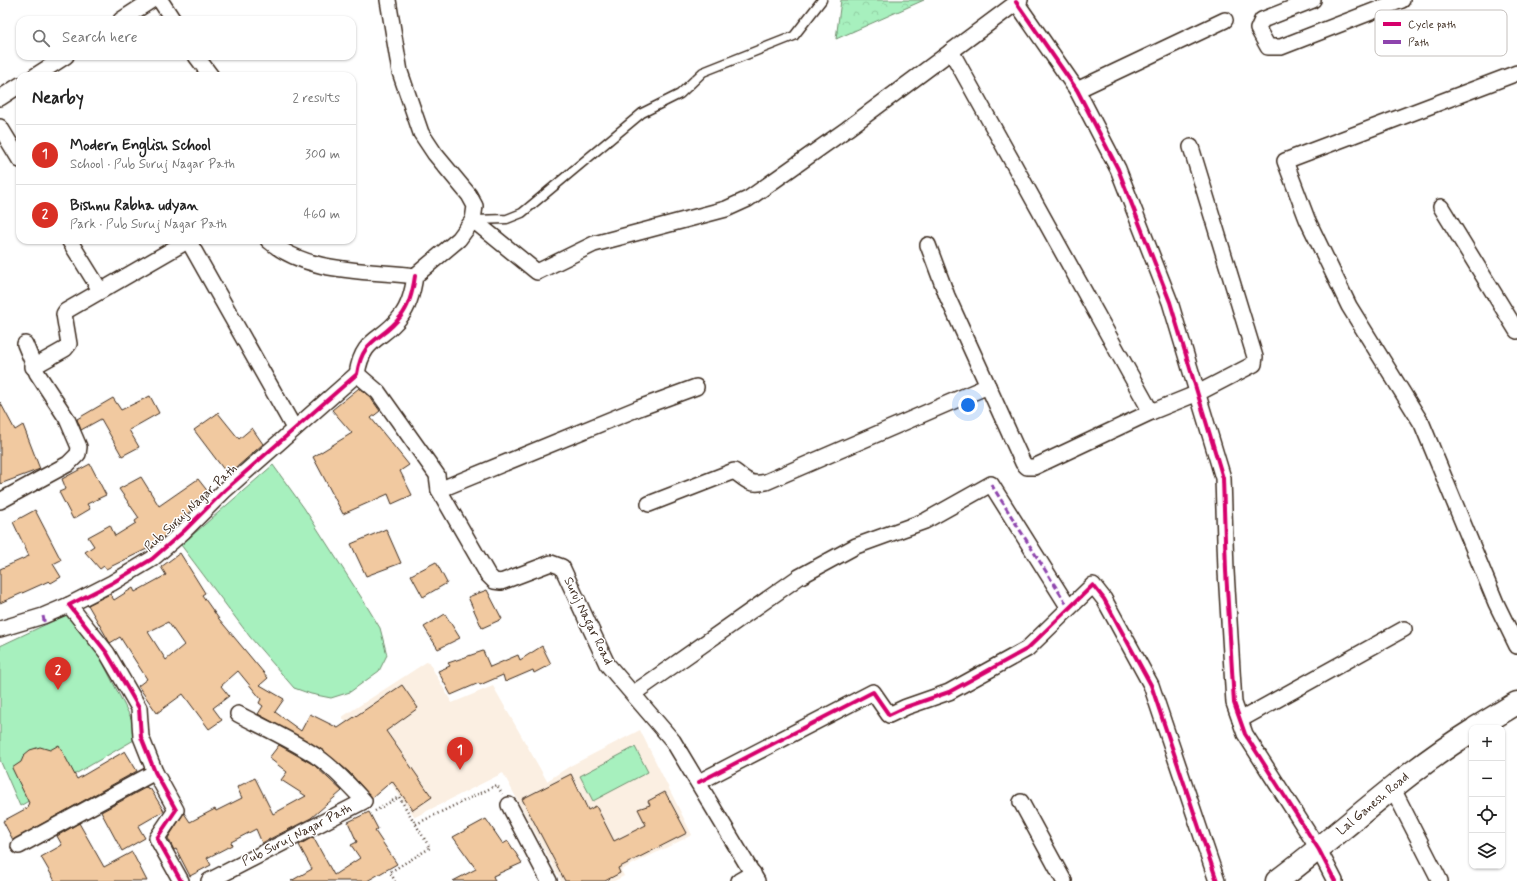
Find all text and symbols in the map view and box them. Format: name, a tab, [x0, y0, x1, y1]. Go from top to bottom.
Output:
legend	[1375, 10, 1507, 56]
search box	[16, 16, 356, 60]
text: Cycle path	[1408, 18, 1456, 32]
icon: search	[30, 27, 52, 49]
text: Search here	[62, 28, 138, 48]
text: Path	[1408, 36, 1429, 50]
text: Nearby	[32, 87, 84, 109]
text: 2 results	[293, 90, 340, 107]
text: Modern English School	[70, 136, 211, 156]
text: 1	[42, 146, 48, 163]
text: 300 m	[305, 146, 340, 163]
text: School · Pub Suruj Nagar Path	[70, 156, 235, 173]
text: Bishnu Rabha udyan	[70, 196, 198, 216]
text: 2	[42, 206, 48, 223]
text: 460 m	[304, 206, 340, 223]
text: Park · Pub Suruj Nagar Path	[70, 216, 227, 233]
your location	[958, 395, 978, 415]
street label: Pub Suruj Nagar Path	[141, 460, 241, 556]
street label: Suruj Nagar Road	[558, 574, 617, 669]
pin: 2	[45, 657, 71, 690]
map controls	[1469, 725, 1505, 869]
button: +	[1469, 725, 1505, 761]
pin: 1	[447, 737, 473, 770]
button: −	[1469, 761, 1505, 797]
street label: Lal Ganesh Road	[1333, 769, 1413, 839]
button: locate	[1469, 797, 1505, 833]
street label: Pub Suruj Nagar Path	[239, 800, 355, 870]
button: layers	[1469, 833, 1505, 869]

